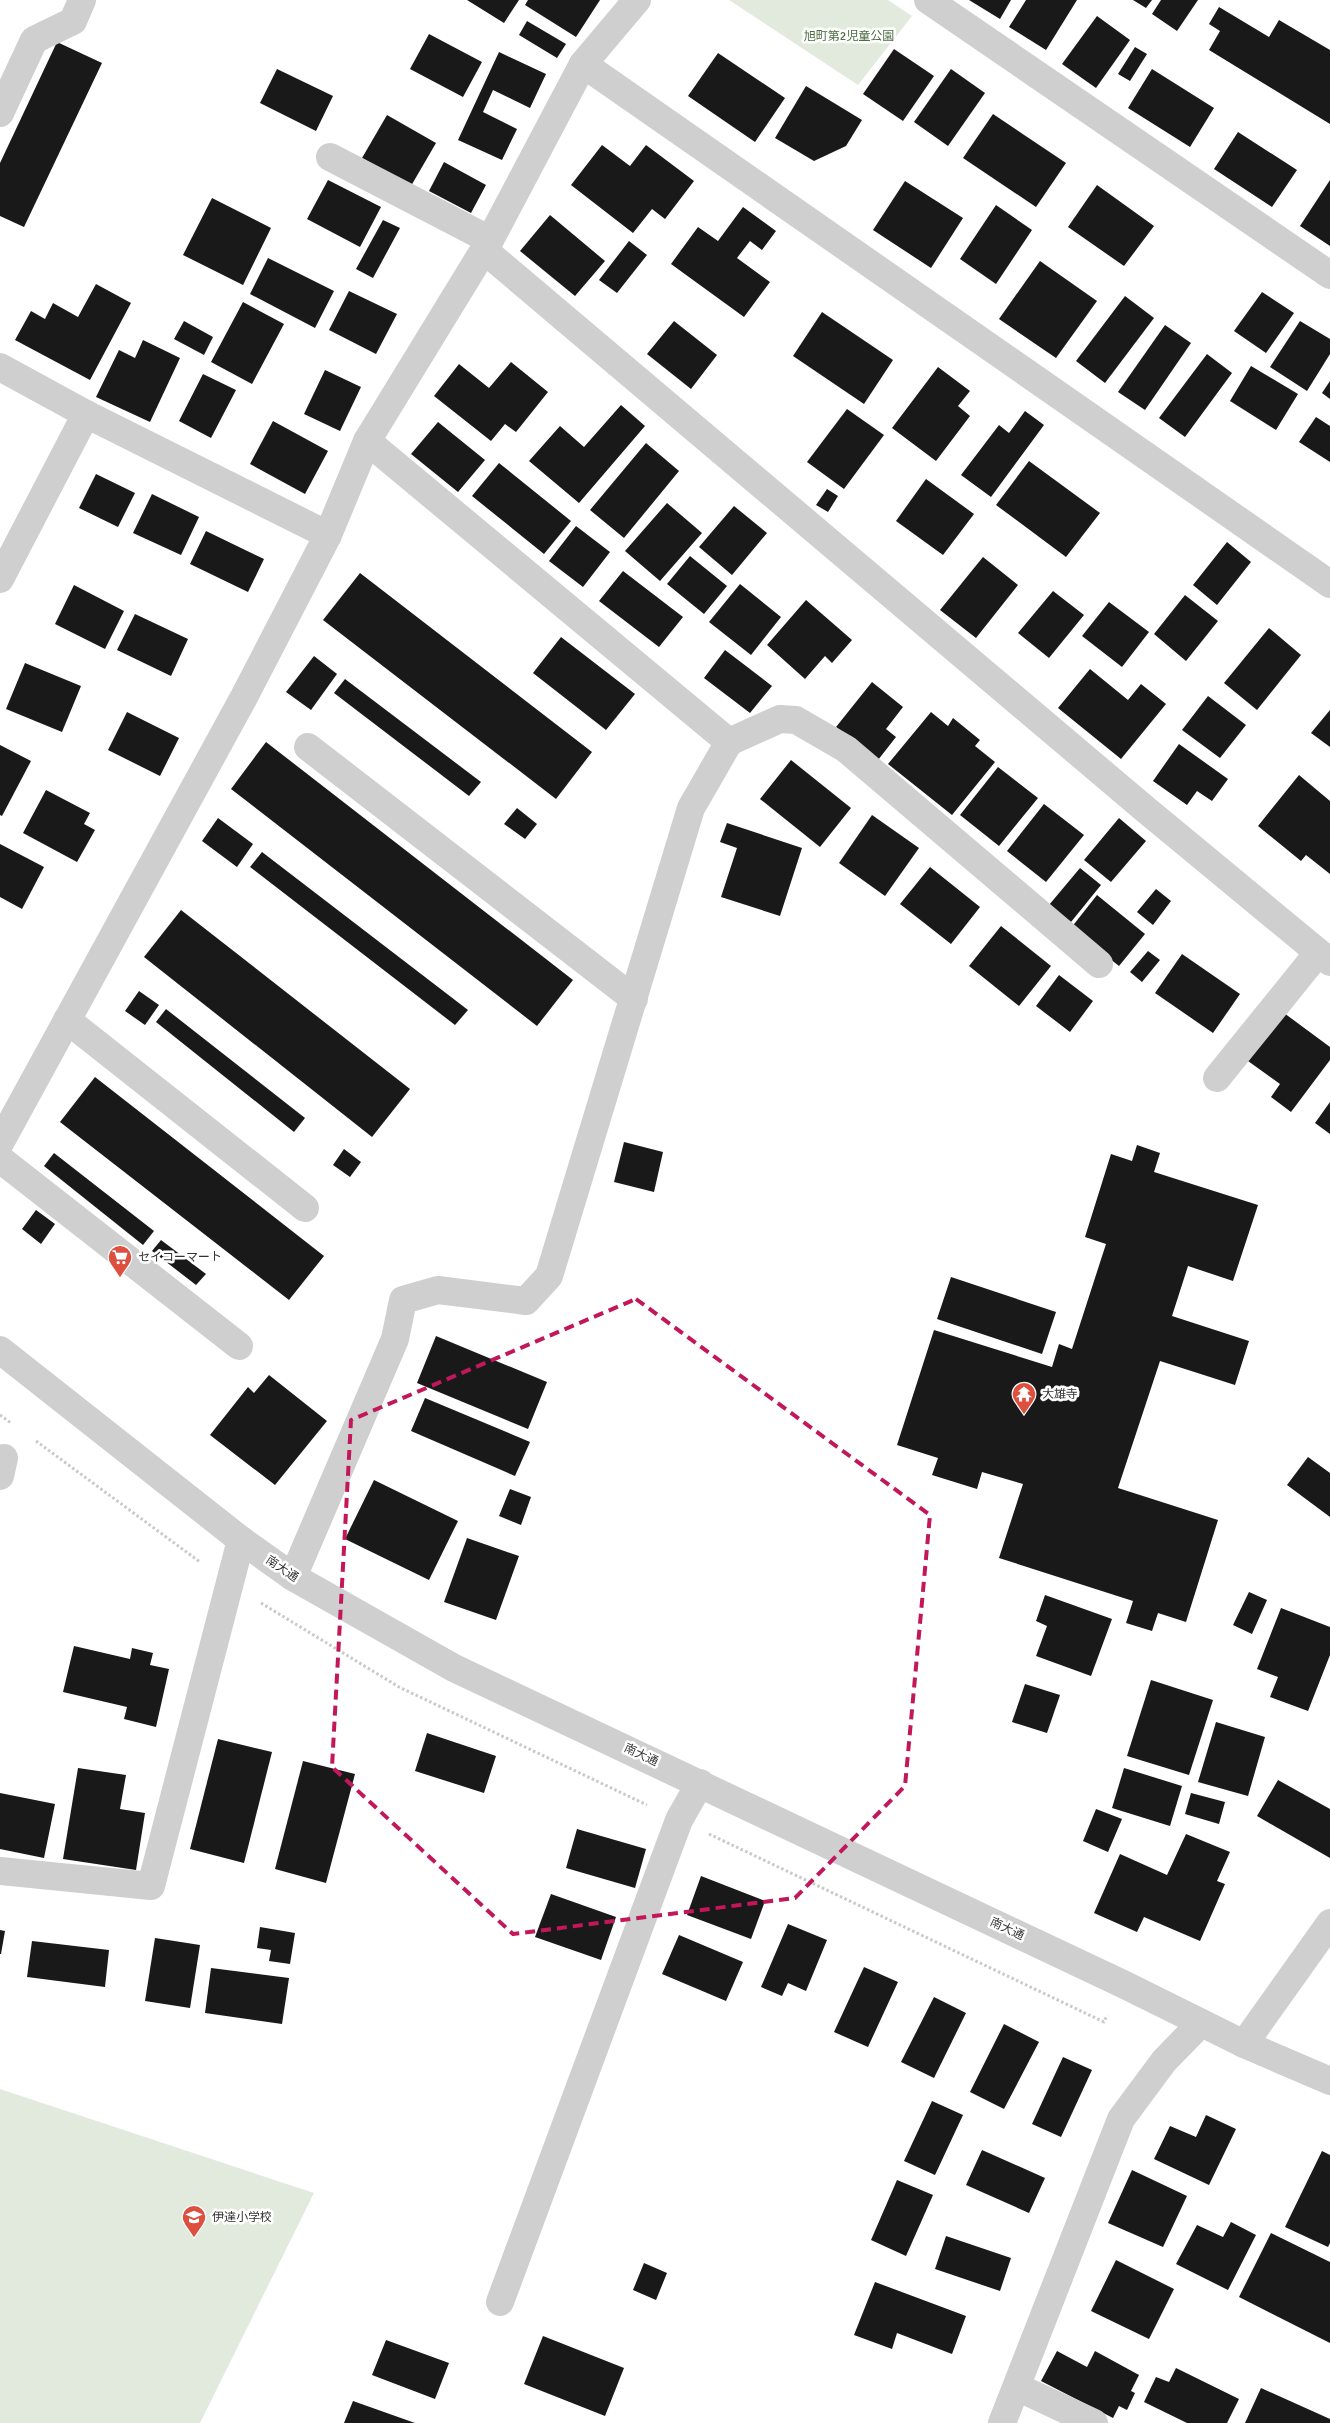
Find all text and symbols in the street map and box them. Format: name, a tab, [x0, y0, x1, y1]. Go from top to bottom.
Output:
park label: 旭町第2児童公園	[804, 29, 894, 44]
supermarket icon: セイコーマート	[107, 1244, 133, 1278]
place label: セイコーマート	[138, 1250, 222, 1265]
temple icon: 大雄寺	[1011, 1381, 1037, 1415]
place label: 大雄寺	[1042, 1387, 1078, 1402]
street label: 南大通	[263, 1553, 301, 1585]
street label: 南大通	[622, 1741, 660, 1769]
street label: 南大通	[988, 1915, 1026, 1943]
school or university icon: 伊達小学校	[181, 2204, 207, 2238]
place label: 伊達小学校	[212, 2210, 272, 2225]

